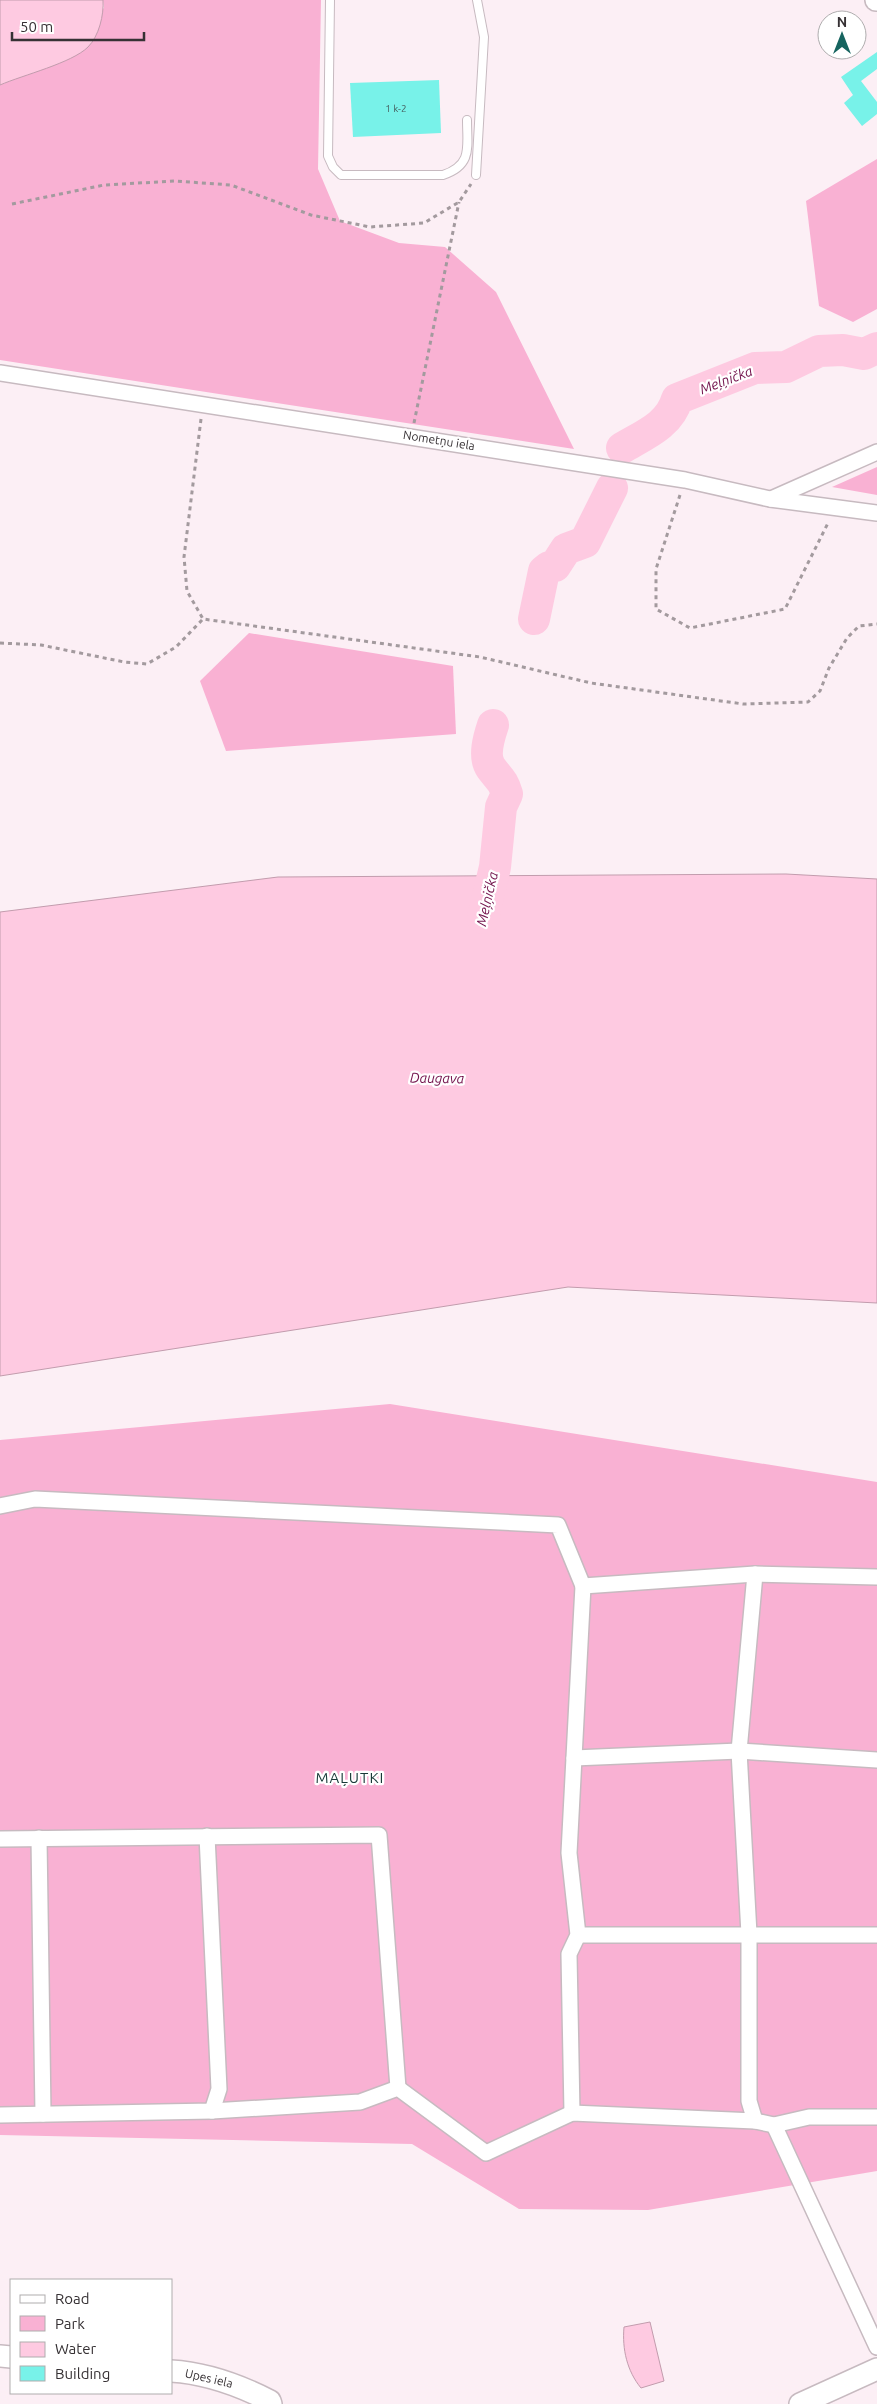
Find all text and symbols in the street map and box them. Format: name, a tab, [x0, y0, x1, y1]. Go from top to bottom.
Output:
scale bar	[12, 10, 145, 42]
north arrow	[817, 10, 867, 60]
text: N	[837, 14, 847, 30]
text: 50 m	[20, 18, 53, 35]
house number: 1 k-2	[385, 103, 407, 114]
water label: Meļņička	[697, 362, 755, 397]
street label: Nometņu iela	[402, 428, 476, 452]
water label: Meļņička	[473, 870, 501, 928]
water label: Daugava	[410, 1070, 465, 1086]
district label: MAĻUTKI	[316, 1769, 384, 1786]
legend	[10, 2279, 172, 2394]
text: Road	[55, 2290, 90, 2307]
text: Park	[55, 2315, 85, 2332]
text: Water	[55, 2340, 96, 2357]
text: Building	[55, 2365, 110, 2382]
street label: Upes iela	[184, 2366, 234, 2390]

